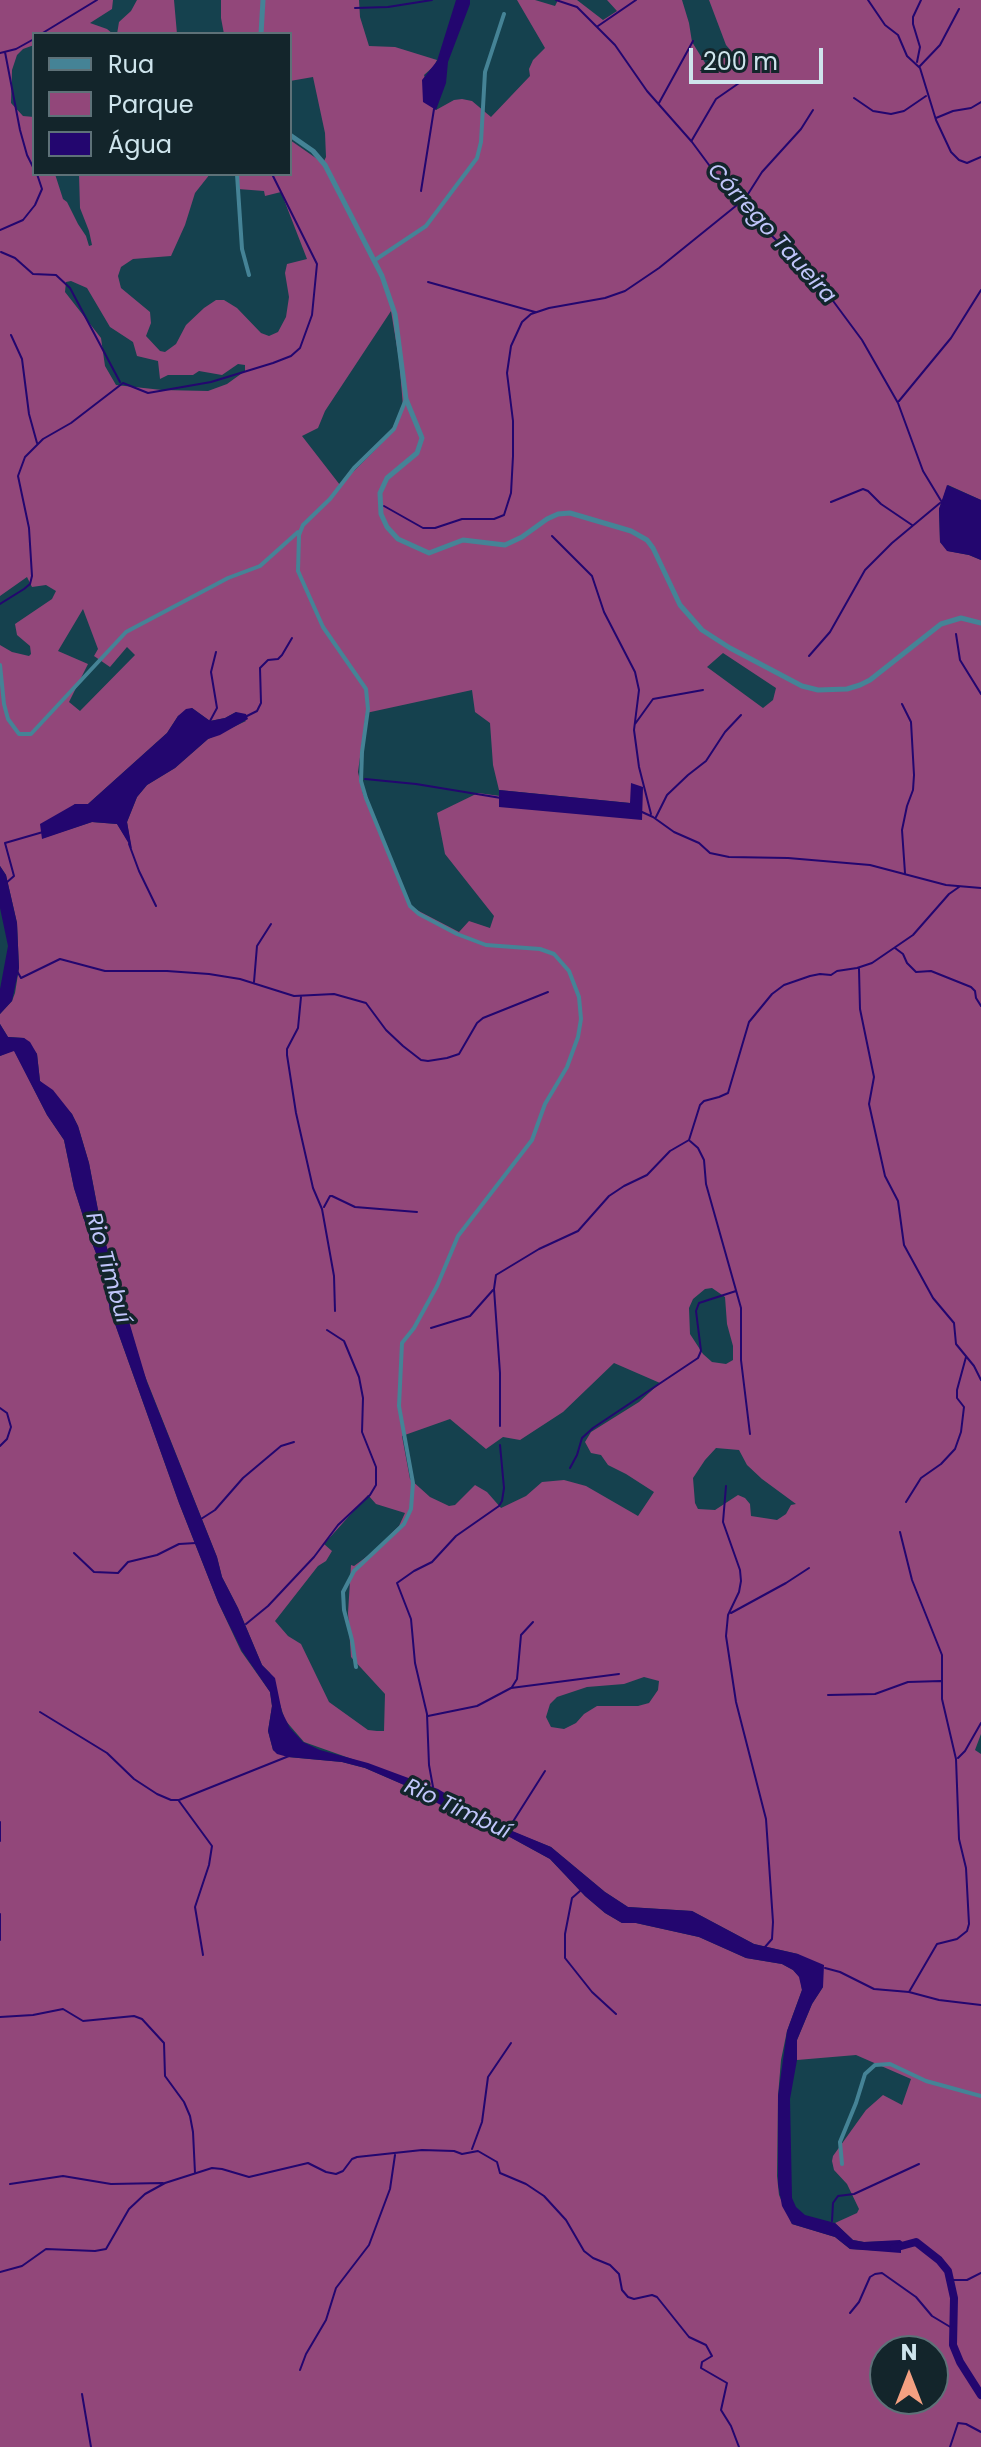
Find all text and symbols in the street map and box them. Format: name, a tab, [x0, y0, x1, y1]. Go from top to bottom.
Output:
legend	[32, 32, 292, 176]
scale bar	[693, 32, 827, 82]
text: 200 m	[703, 45, 778, 78]
text: Rua	[108, 48, 154, 81]
text: Parque	[108, 88, 194, 121]
text: Água	[108, 128, 172, 161]
water label: Córrego Taueira	[701, 158, 841, 310]
water label: Rio Timbuí	[79, 1210, 135, 1326]
water label: Rio Timbuí	[400, 1774, 514, 1846]
north arrow	[869, 2335, 949, 2415]
text: N	[901, 2337, 917, 2368]

